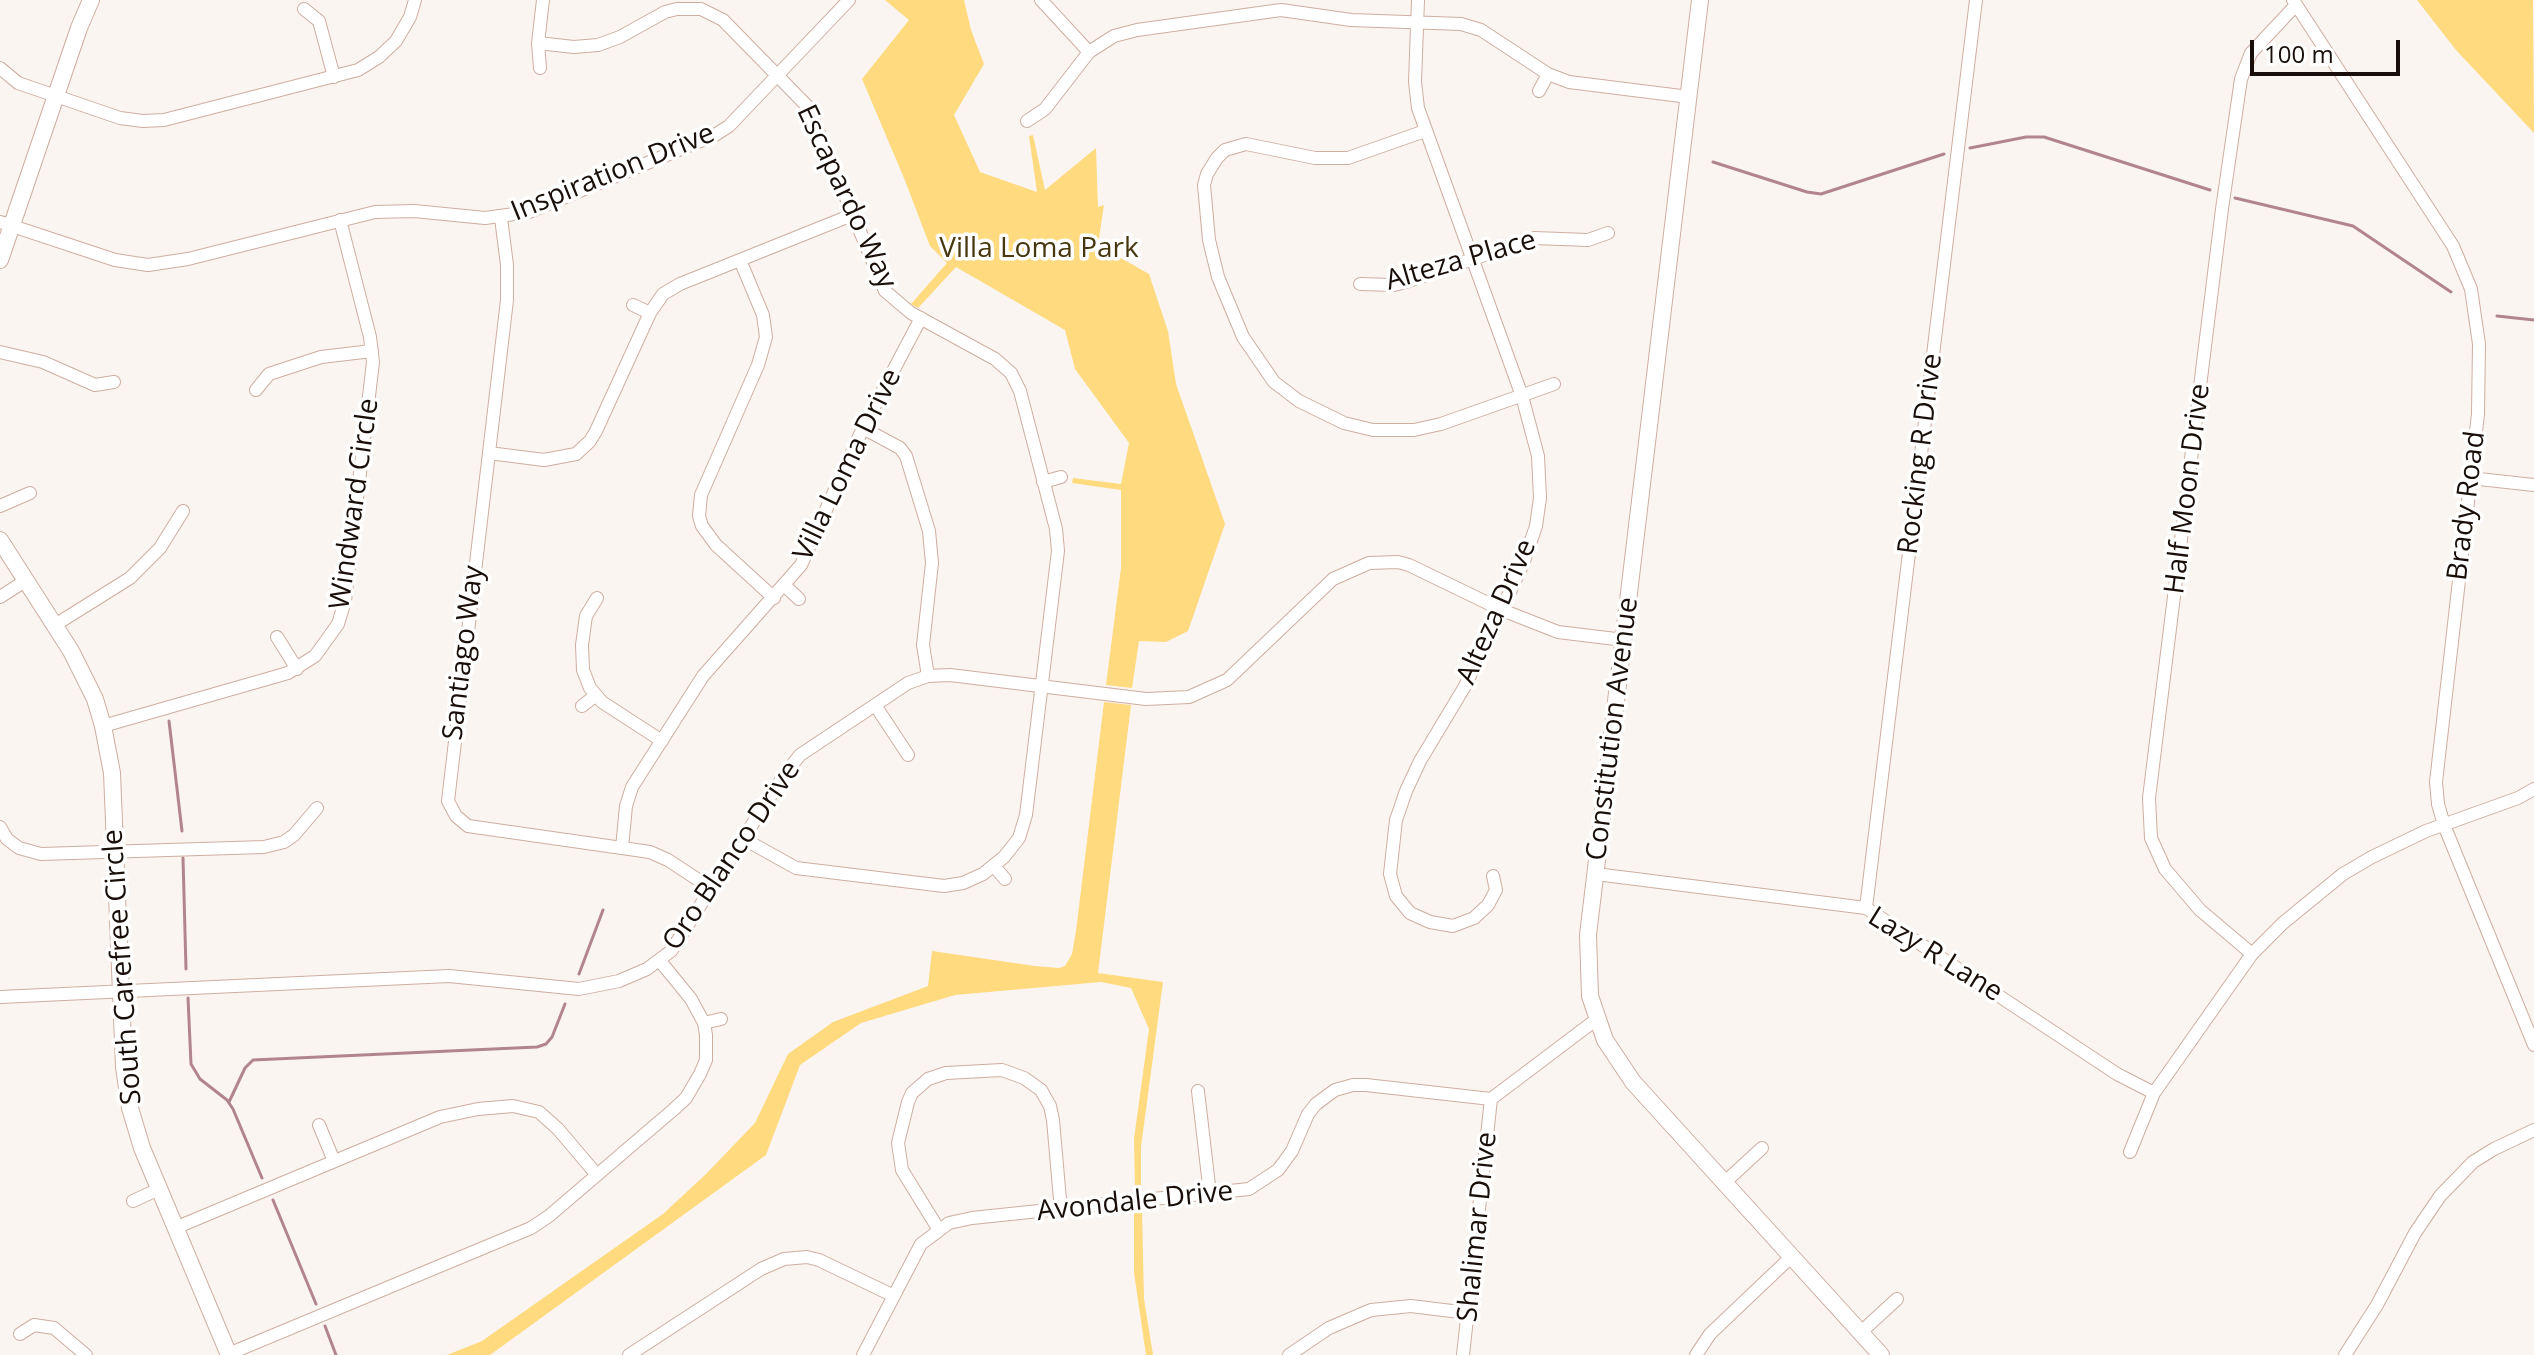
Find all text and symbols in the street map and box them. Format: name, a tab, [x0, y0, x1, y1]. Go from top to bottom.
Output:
scale bar	[2254, 24, 2404, 74]
text: 100 m	[2264, 37, 2334, 70]
street label: Escapardo Way	[789, 100, 903, 294]
street label: Inspiration Drive	[506, 117, 720, 229]
street label: Alteza Place	[1382, 223, 1540, 299]
park label: Villa Loma Park	[939, 232, 1139, 266]
street label: Rocking R Drive	[1892, 352, 1950, 556]
street label: Villa Loma Drive	[787, 363, 909, 567]
street label: Half Moon Drive	[2158, 382, 2218, 596]
street label: Windward Circle	[324, 396, 386, 612]
street label: Brady Road	[2441, 429, 2493, 583]
street label: Alteza Drive	[1450, 534, 1544, 690]
street label: Santiago Way	[437, 564, 491, 742]
street label: Constitution Avenue	[1580, 595, 1646, 863]
street label: Oro Blanco Drive	[656, 755, 808, 957]
street label: South Carefree Circle	[97, 828, 149, 1106]
street label: Lazy R Lane	[1862, 900, 2008, 1010]
street label: Shalimar Drive	[1451, 1130, 1505, 1324]
street label: Avondale Drive	[1035, 1175, 1235, 1229]

